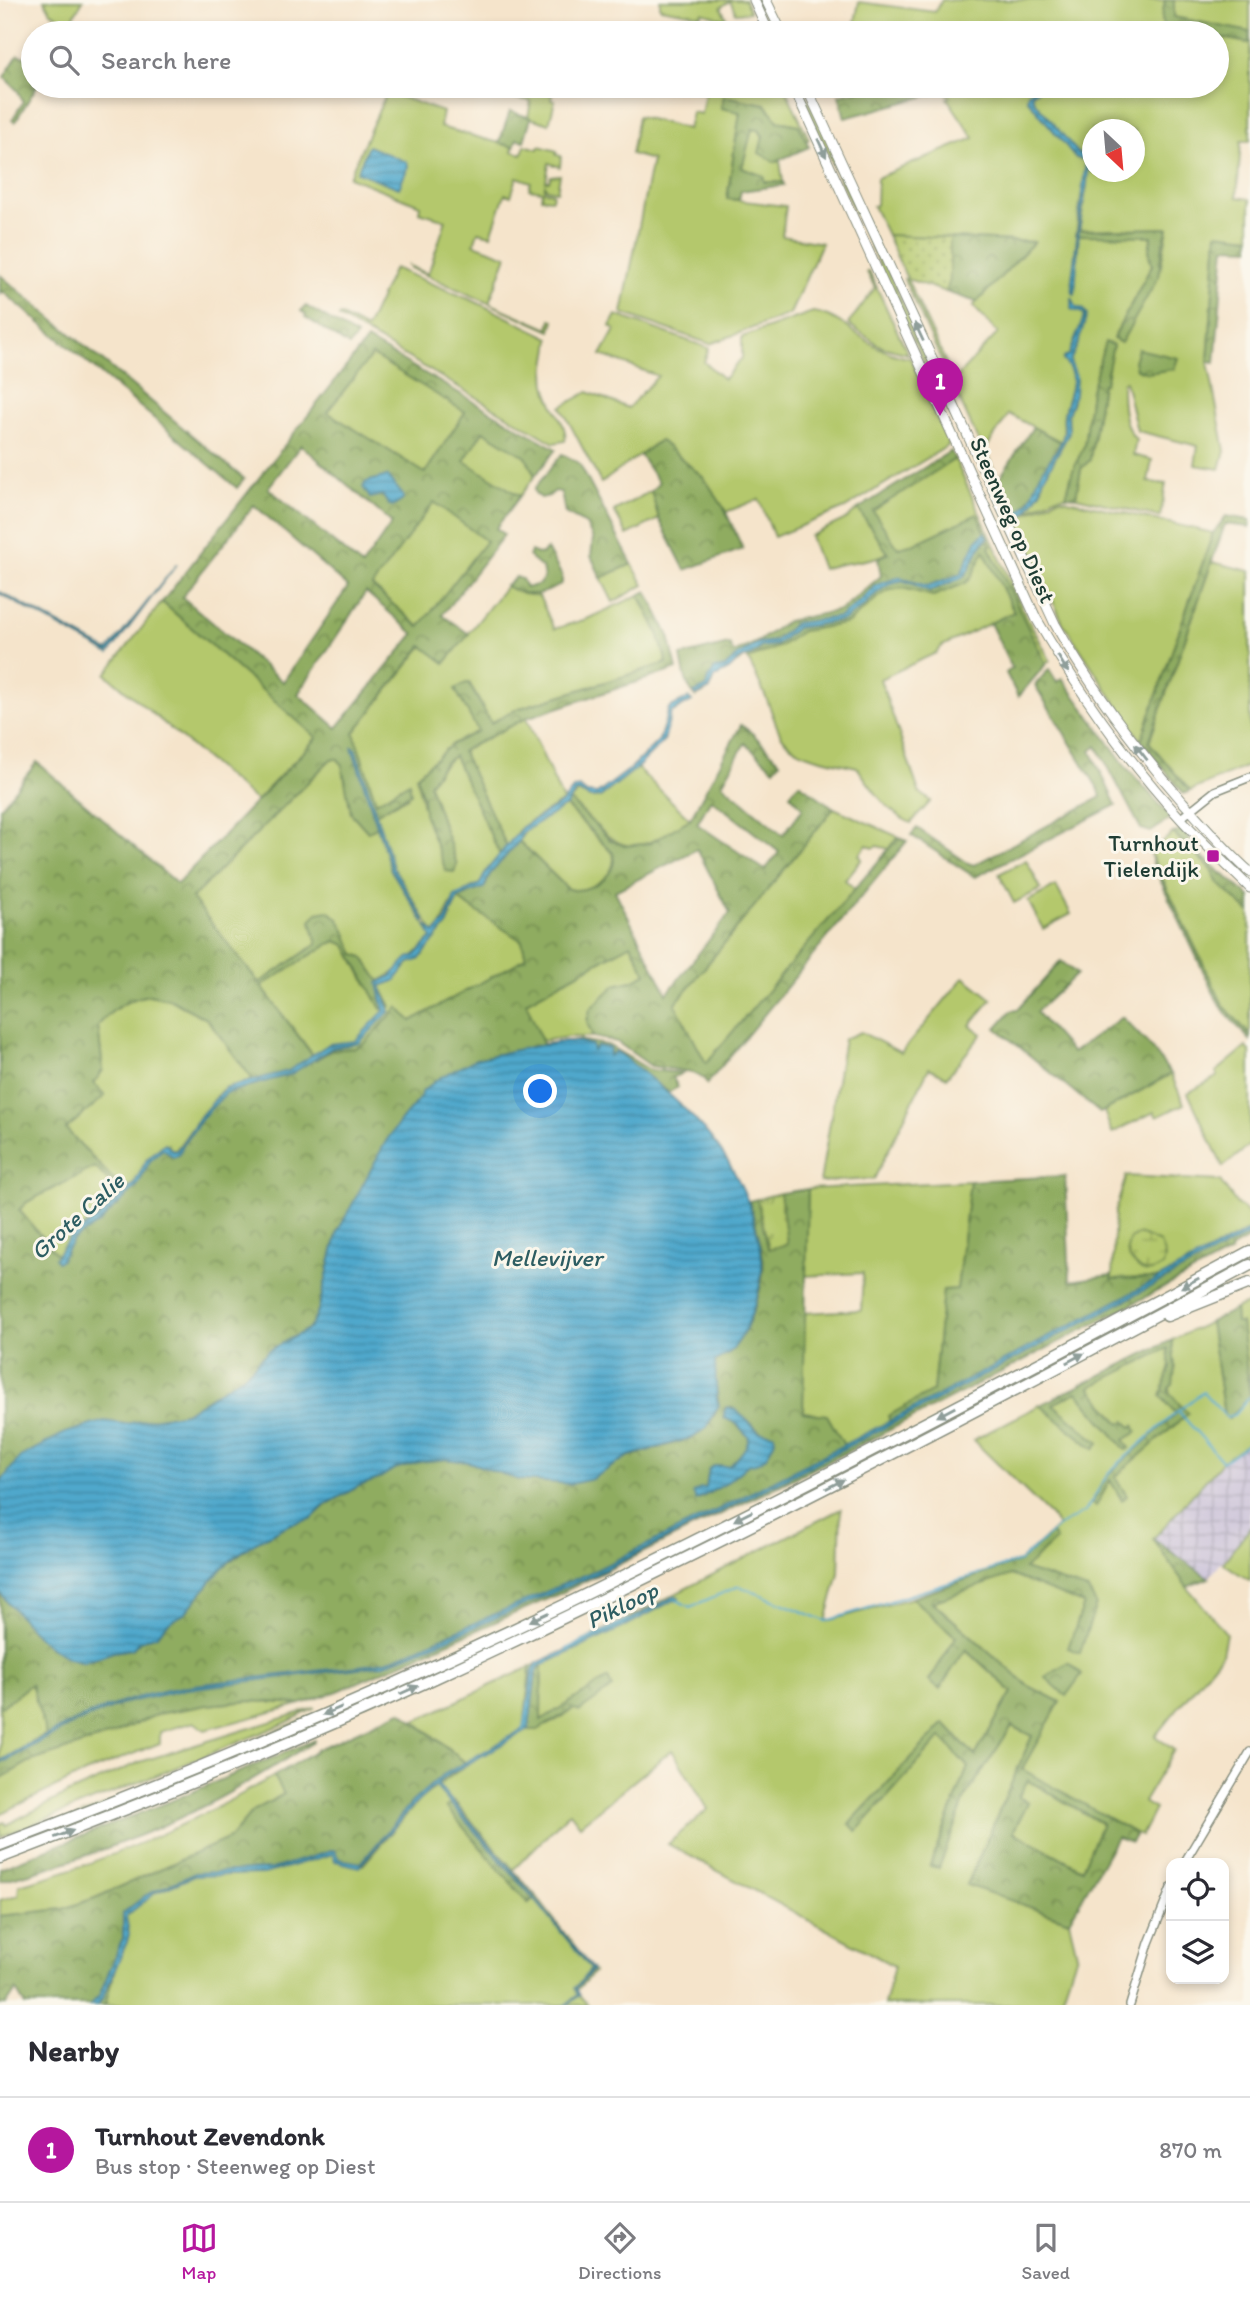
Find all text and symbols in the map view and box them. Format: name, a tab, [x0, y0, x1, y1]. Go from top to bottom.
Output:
search box	[21, 21, 1229, 98]
icon: search	[45, 41, 83, 79]
text: Search here	[101, 44, 231, 76]
north arrow	[1082, 119, 1145, 182]
one-way arrow	[816, 138, 827, 158]
one-way arrow	[913, 322, 925, 342]
pin: 1	[917, 358, 963, 416]
street label: Steenweg op Diest	[964, 433, 1062, 607]
one-way arrow	[1057, 654, 1070, 673]
one-way arrow	[1133, 744, 1148, 762]
place label: Turnhout Tielendijk	[1104, 829, 1199, 883]
marker: Turnhout Tielendijk	[1205, 848, 1221, 864]
your location	[523, 1074, 557, 1108]
water label: Grote Calie	[24, 1165, 131, 1266]
water label: Mellevijver	[492, 1243, 605, 1272]
one-way arrow	[1180, 1277, 1200, 1289]
one-way arrow	[1065, 1353, 1085, 1364]
one-way arrow	[936, 1407, 956, 1418]
one-way arrow	[825, 1478, 845, 1489]
one-way arrow	[733, 1511, 753, 1522]
water label: Pikloop	[581, 1575, 664, 1635]
one-way arrow	[529, 1611, 549, 1622]
one-way arrow	[399, 1684, 420, 1695]
one-way arrow	[321, 1705, 342, 1716]
one-way arrow	[53, 1828, 74, 1839]
map controls	[1166, 1858, 1229, 1984]
button: locate	[1166, 1858, 1229, 1921]
button: layers	[1166, 1921, 1229, 1984]
text: Nearby	[28, 2032, 119, 2069]
text: Turnhout Zevendonk	[95, 2120, 325, 2152]
text: 1	[46, 2136, 56, 2164]
text: 870 m	[1159, 2136, 1222, 2164]
text: Bus stop · Steenweg op Diest	[95, 2152, 376, 2180]
tab: Map	[180, 2219, 218, 2284]
tab: Directions	[578, 2219, 662, 2284]
tab: Saved	[1022, 2219, 1070, 2284]

